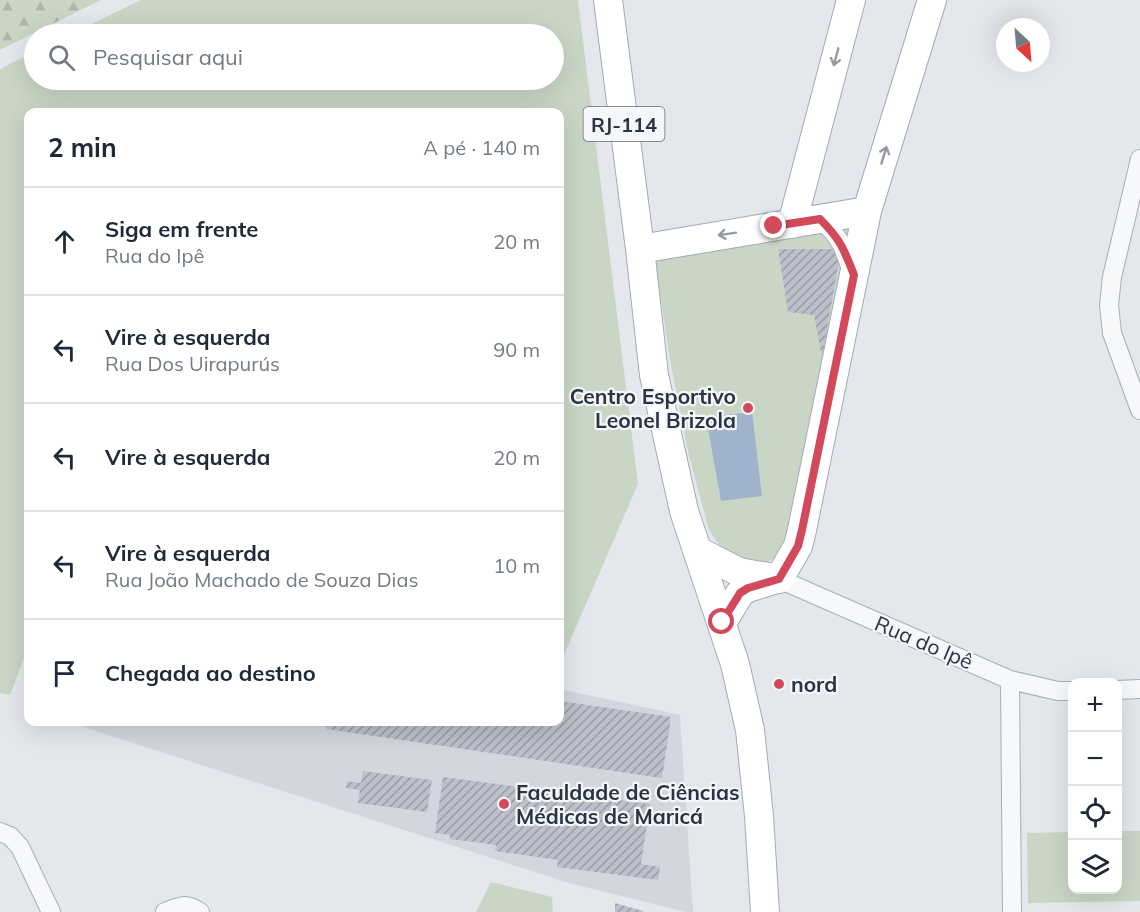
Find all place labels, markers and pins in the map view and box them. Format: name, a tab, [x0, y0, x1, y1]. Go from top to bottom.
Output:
place label: Centro Esportivo Leonel Brizola	[570, 383, 736, 433]
marker: Centro Esportivo Leonel Brizola	[741, 401, 755, 415]
place label: nord	[791, 671, 837, 697]
marker: nord	[772, 677, 786, 691]
place label: Faculdade de Ciências Médicas de Maricá	[516, 779, 739, 829]
marker: Faculdade de Ciências Médicas de Maricá	[497, 797, 511, 811]

